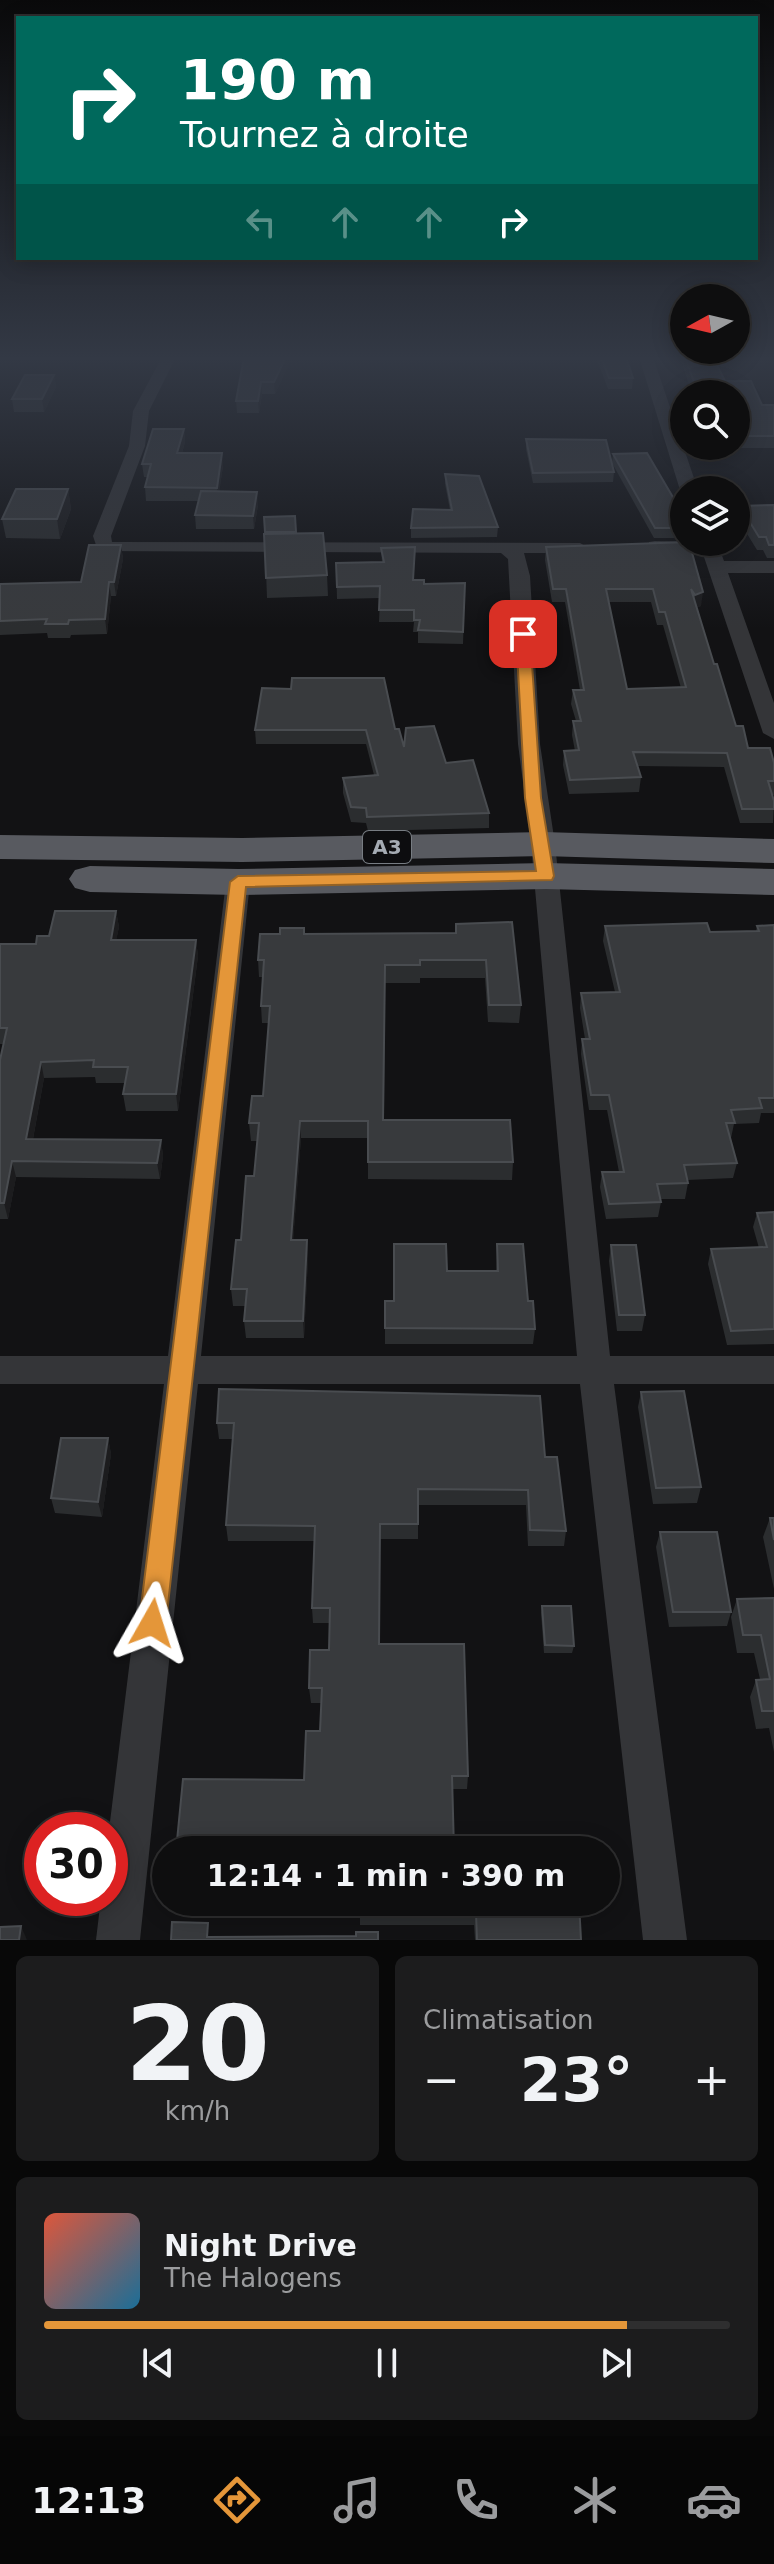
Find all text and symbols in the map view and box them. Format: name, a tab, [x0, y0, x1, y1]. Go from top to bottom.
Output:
text: 190 m	[180, 47, 375, 112]
icon: right	[48, 48, 152, 152]
text: Tournez à droite	[180, 114, 469, 155]
icon: left	[239, 200, 283, 244]
icon: ahead	[323, 200, 367, 244]
icon: ahead	[407, 200, 451, 244]
icon: right	[491, 200, 535, 244]
north arrow	[670, 284, 750, 364]
map controls	[670, 284, 750, 556]
button: search	[670, 380, 750, 460]
button: layers	[670, 476, 750, 556]
pin	[489, 600, 557, 668]
icon: arrive	[501, 612, 545, 656]
road number: A3	[363, 831, 411, 863]
position arrow	[110, 1581, 194, 1665]
speed limit sign: 30	[24, 1812, 128, 1916]
text: 12:14 · 1 min · 390 m	[207, 1858, 565, 1893]
text: 20	[125, 1983, 270, 2105]
text: Climatisation	[423, 2005, 594, 2035]
text: 23°	[520, 2045, 633, 2115]
text: −	[423, 2054, 460, 2105]
text: +	[693, 2054, 730, 2105]
text: km/h	[165, 2096, 230, 2126]
text: Night Drive	[164, 2228, 357, 2263]
text: The Halogens	[164, 2263, 342, 2293]
icon: previous	[136, 2341, 180, 2385]
icon: pause	[365, 2341, 409, 2385]
icon: next	[594, 2341, 638, 2385]
icon: directions	[209, 2472, 265, 2528]
icon: music	[329, 2472, 385, 2528]
icon: phone	[448, 2472, 504, 2528]
icon: climate	[567, 2472, 623, 2528]
icon: car	[686, 2472, 742, 2528]
text: 12:13	[32, 2480, 146, 2521]

